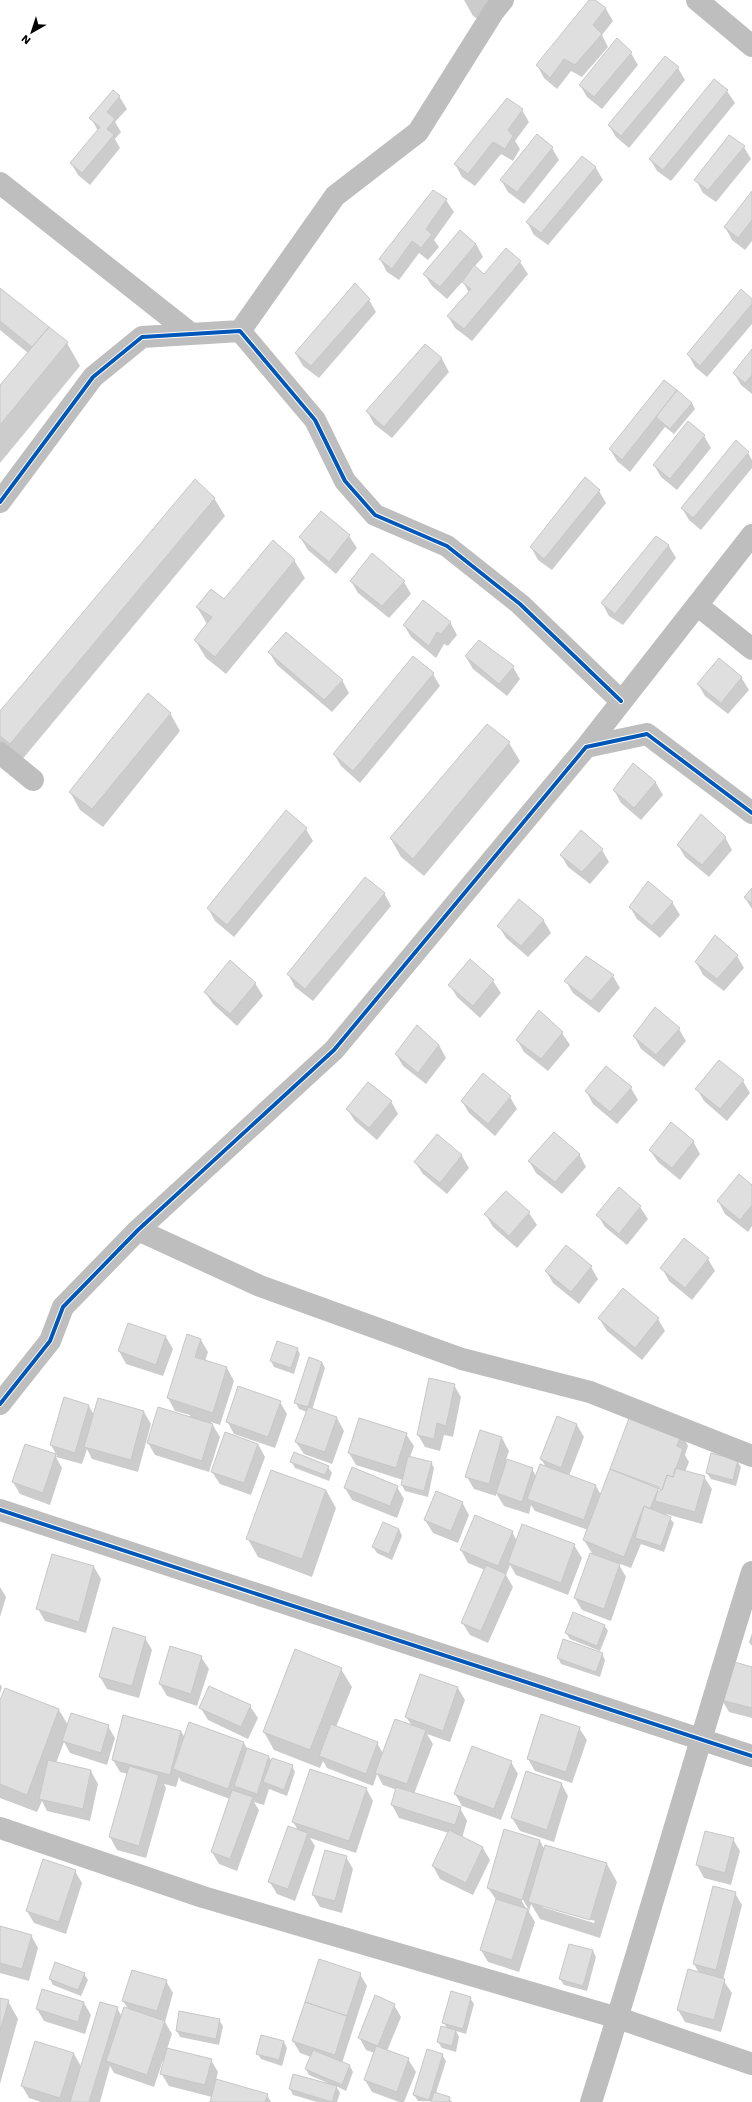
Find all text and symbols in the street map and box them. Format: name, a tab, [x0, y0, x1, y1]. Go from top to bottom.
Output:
north arrow	[12, 12, 52, 52]
text: N	[19, 32, 33, 47]

